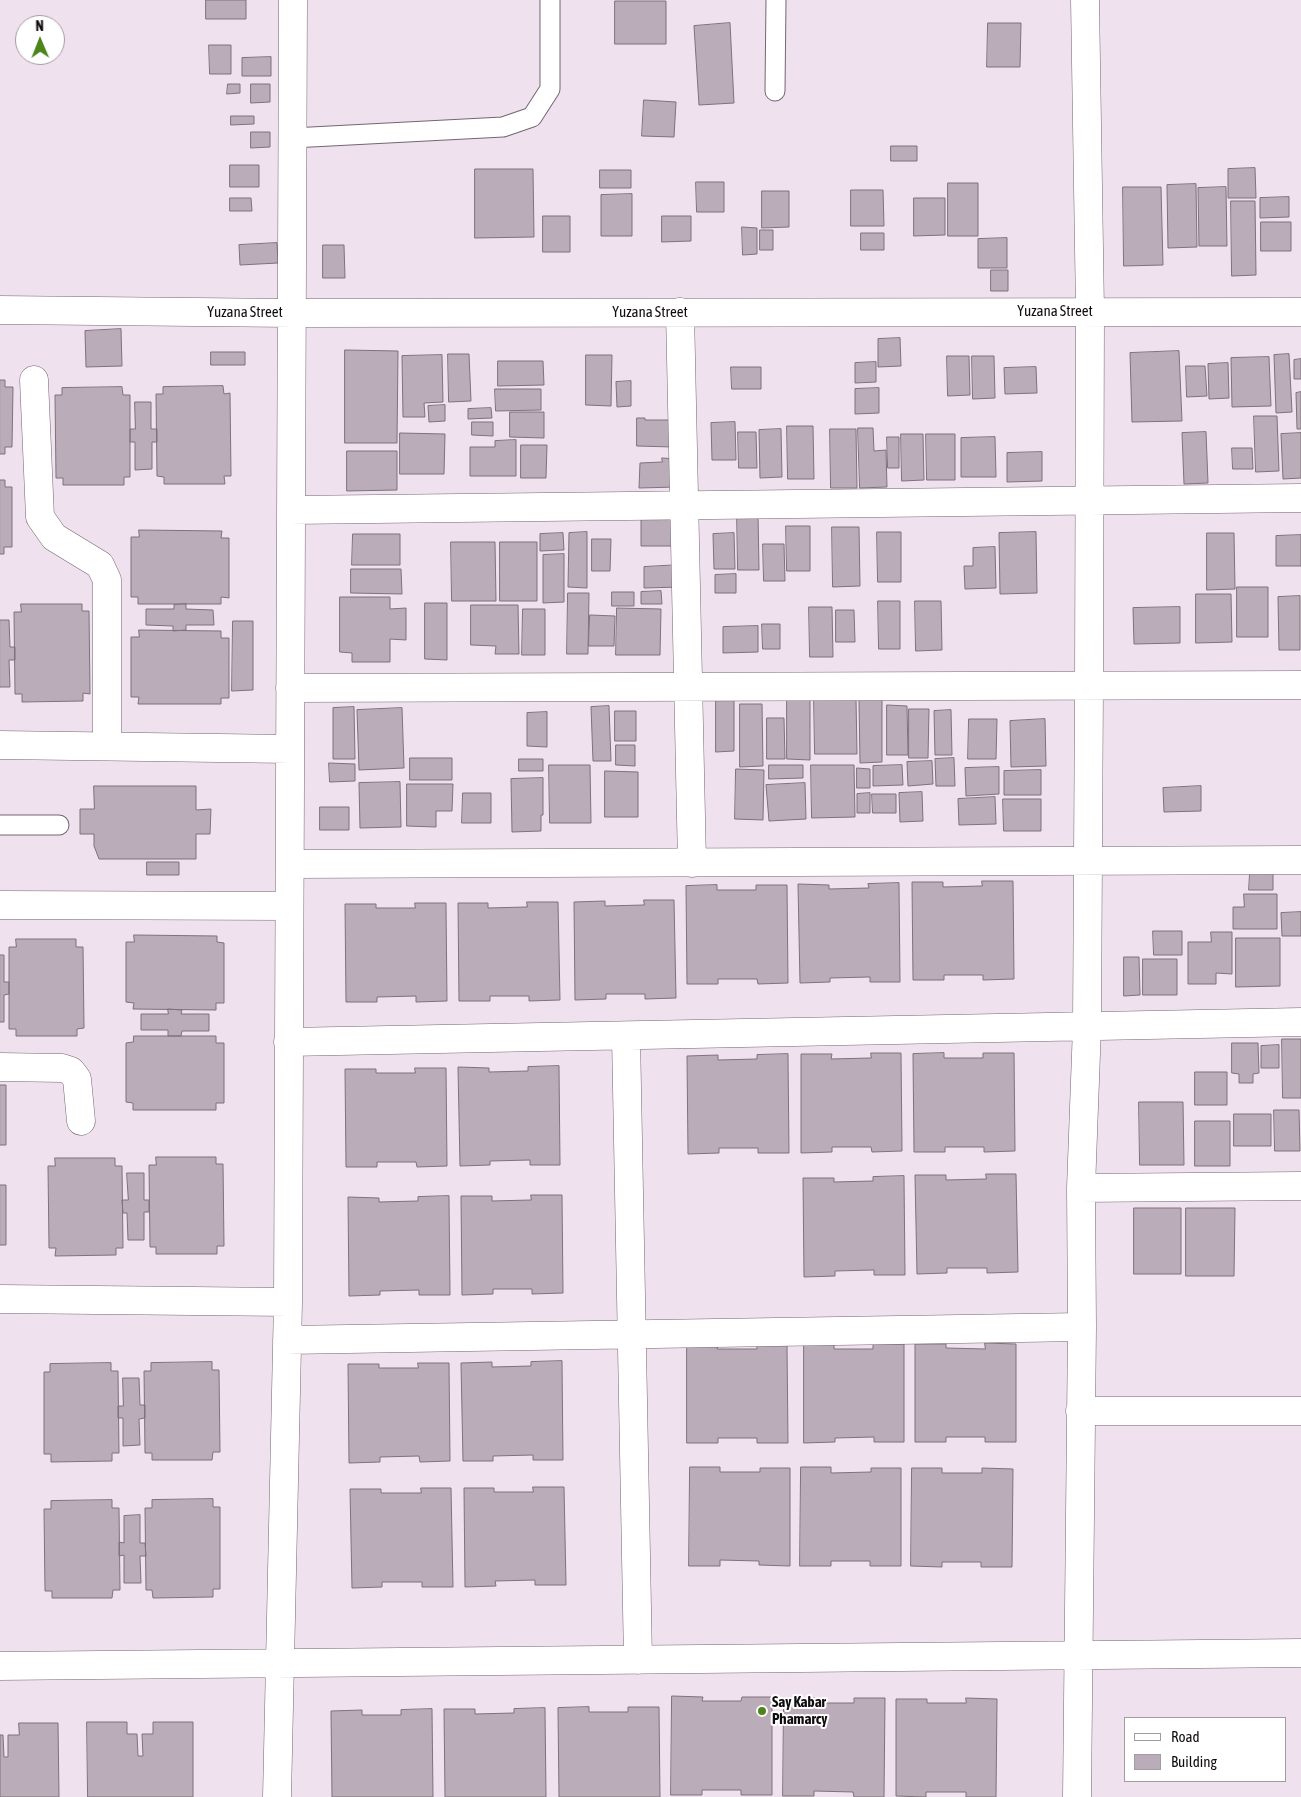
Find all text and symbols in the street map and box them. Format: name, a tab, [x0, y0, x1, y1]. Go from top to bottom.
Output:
north arrow	[15, 15, 65, 65]
text: N	[35, 18, 44, 34]
street label: Yuzana Street	[1017, 302, 1093, 320]
street label: Yuzana Street	[207, 303, 283, 321]
street label: Yuzana Street	[612, 303, 688, 321]
place label: Say Kabar Phamarcy	[772, 1693, 828, 1728]
marker: Say Kabar Phamarcy	[756, 1705, 768, 1717]
legend	[1124, 1717, 1286, 1782]
text: Road	[1171, 1728, 1200, 1745]
text: Building	[1171, 1753, 1217, 1770]

